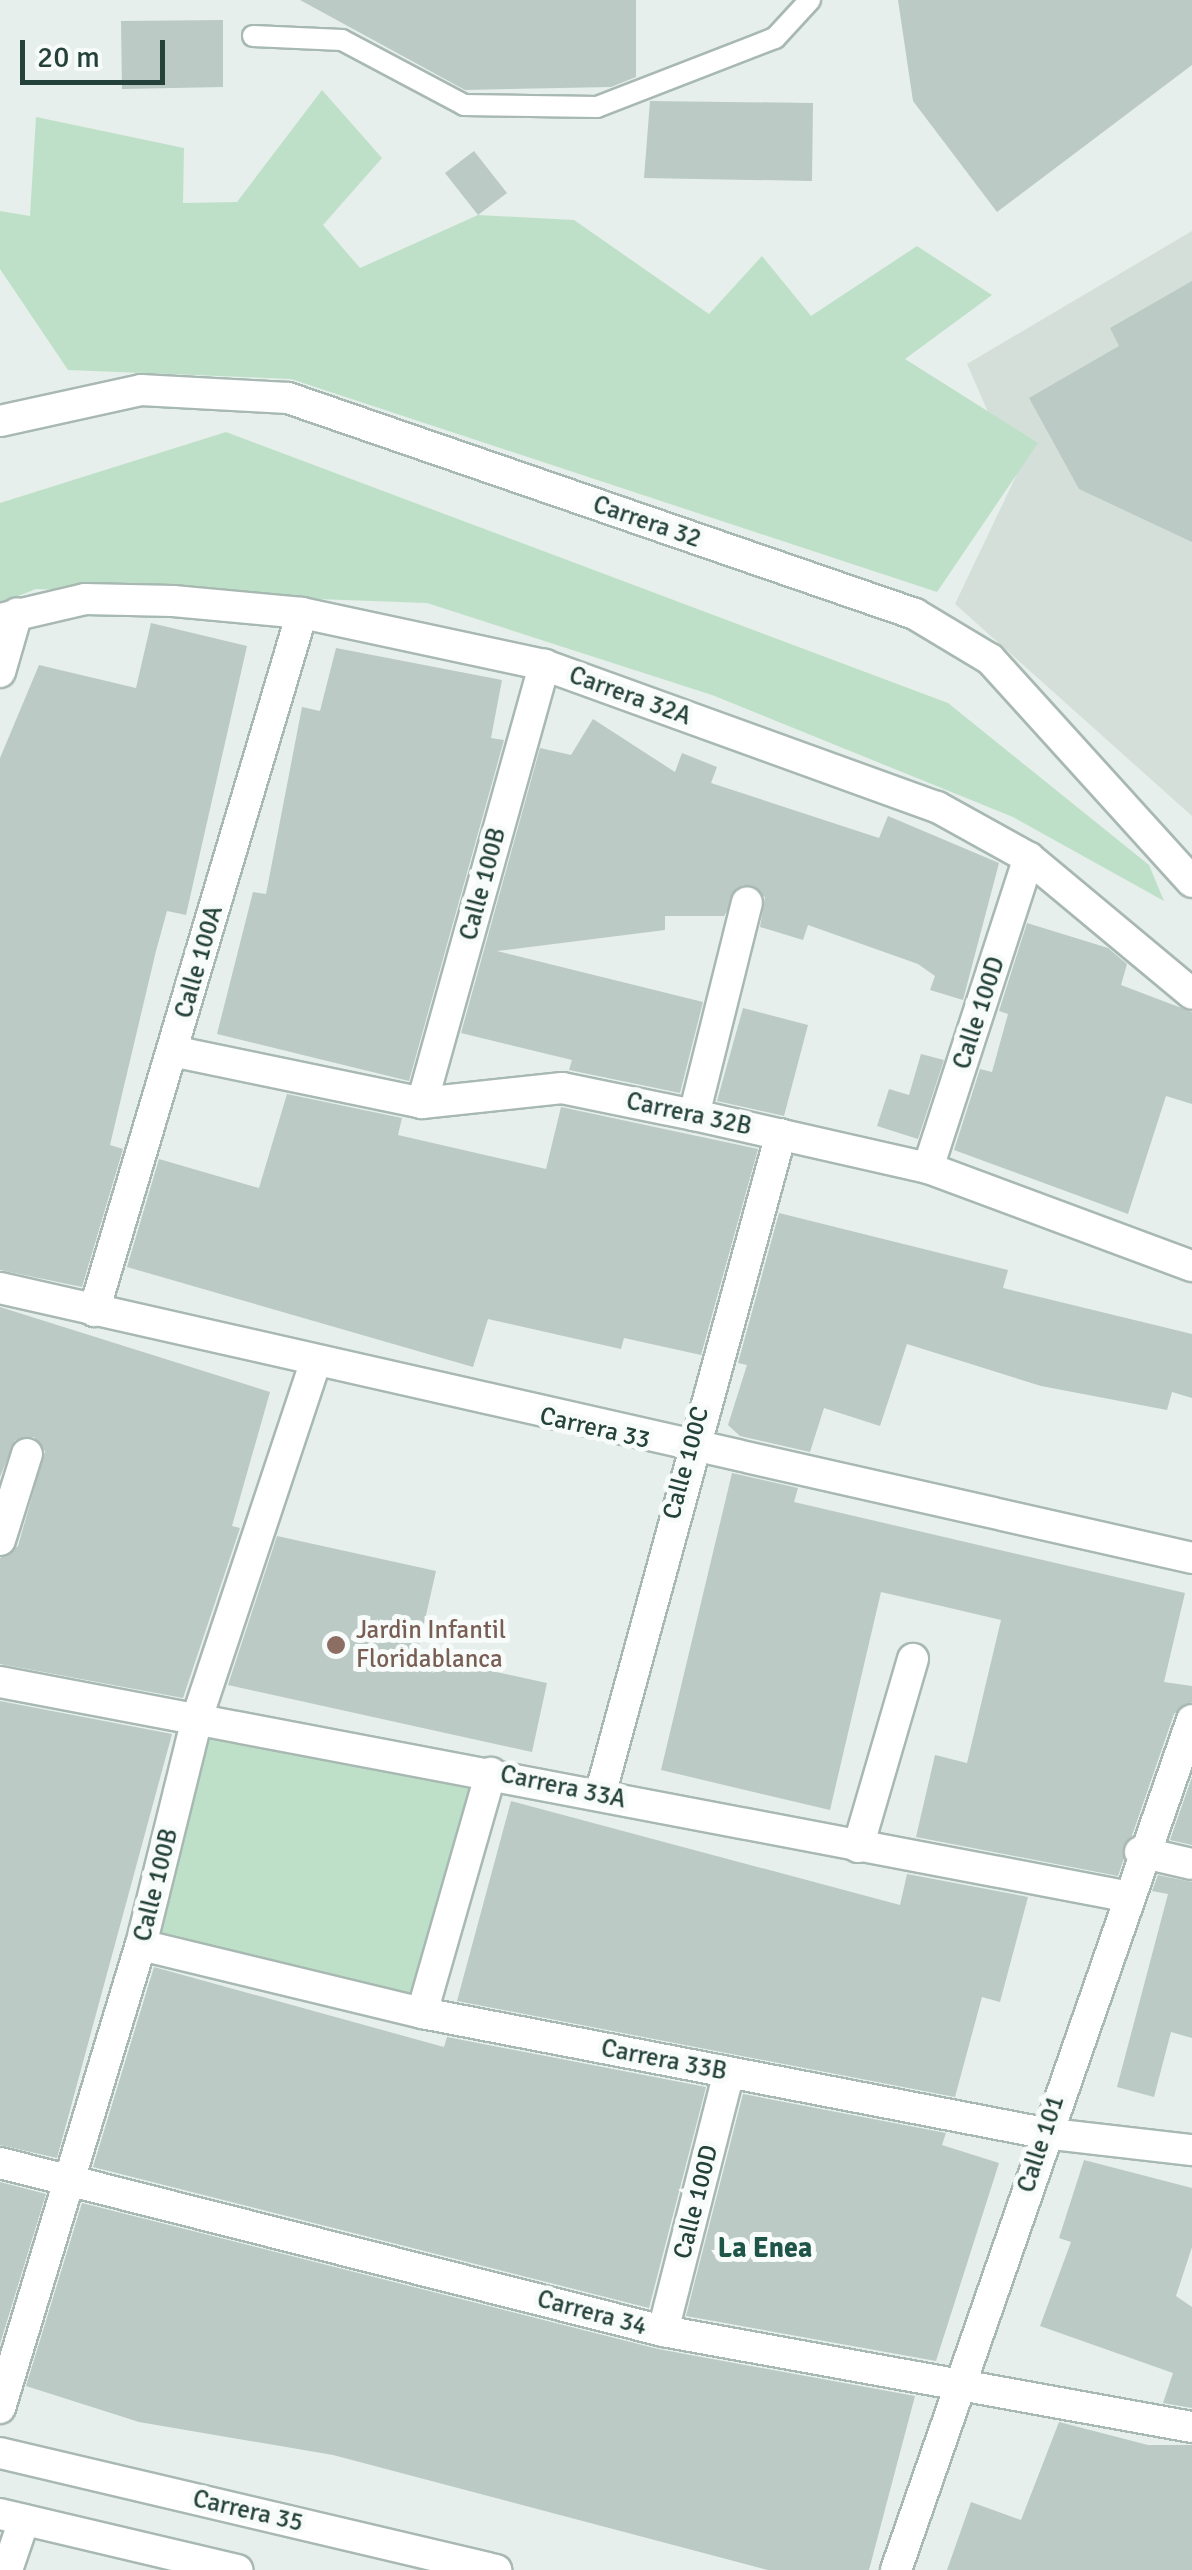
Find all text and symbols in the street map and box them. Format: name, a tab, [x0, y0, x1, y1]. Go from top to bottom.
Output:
scale bar	[25, 20, 170, 82]
text: 20 m	[37, 39, 100, 76]
street label: Carrera 32	[589, 490, 705, 554]
street label: Carrera 32A	[565, 660, 695, 732]
street label: Calle 100B	[454, 824, 512, 944]
street label: Calle 100A	[169, 902, 229, 1022]
street label: Calle 100D	[947, 953, 1011, 1073]
street label: Carrera 32B	[624, 1086, 754, 1142]
street label: Carrera 33	[537, 1401, 653, 1455]
street label: Calle 100C	[657, 1403, 715, 1523]
place label: Jardin Infantil Floridablanca	[356, 1616, 506, 1675]
marker: Jardin Infantil Floridablanca	[325, 1634, 347, 1656]
street label: Carrera 33A	[498, 1759, 628, 1815]
street label: Calle 100B	[127, 1825, 185, 1945]
street label: Carrera 33B	[599, 2033, 729, 2087]
street label: Calle 101	[1011, 2092, 1071, 2196]
street label: Calle 100D	[667, 2142, 725, 2262]
district label: La Enea	[718, 2231, 812, 2265]
street label: Carrera 34	[534, 2284, 650, 2342]
street label: Carrera 35	[190, 2484, 306, 2538]

